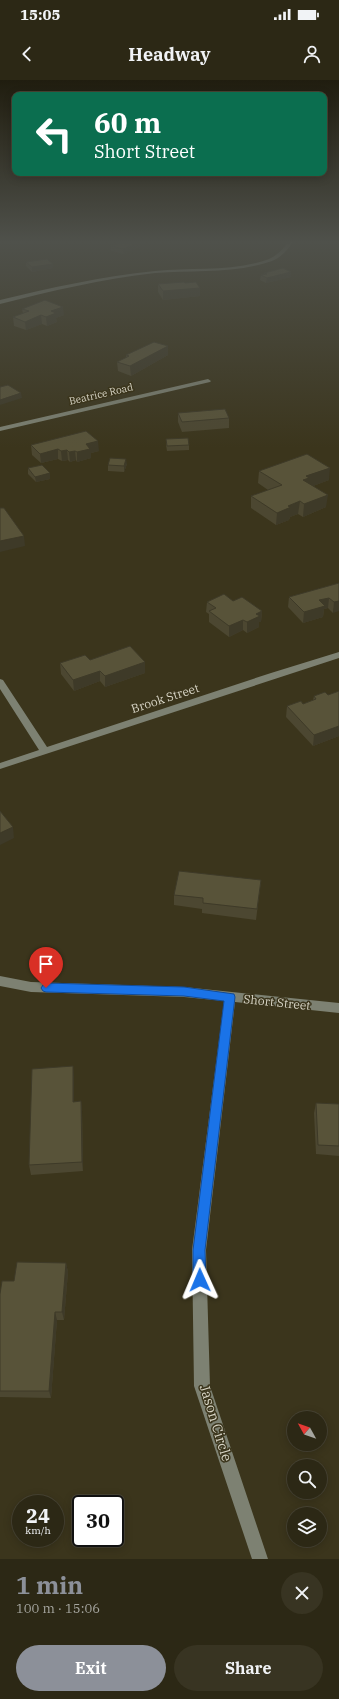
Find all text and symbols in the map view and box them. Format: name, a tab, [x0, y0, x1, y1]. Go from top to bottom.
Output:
text: 15:05	[20, 5, 61, 24]
icon: back	[16, 43, 38, 65]
text: Headway	[128, 43, 211, 66]
icon: person	[301, 43, 323, 65]
text: 60 m	[94, 104, 161, 141]
icon: left	[28, 108, 80, 160]
text: Short Street	[94, 140, 195, 163]
street label: Beatrice Road	[68, 380, 134, 408]
street label: Brook Street	[129, 680, 201, 716]
pin	[29, 947, 63, 988]
icon: arrive	[35, 953, 57, 975]
street label: Short Street	[243, 991, 311, 1013]
position arrow	[179, 1259, 221, 1301]
street label: Jason Circle	[196, 1382, 236, 1464]
north arrow	[287, 1411, 327, 1451]
map controls	[287, 1411, 327, 1547]
button: search	[287, 1459, 327, 1499]
speed limit sign: 30	[72, 1495, 124, 1547]
text: 24	[26, 1502, 50, 1529]
button: layers	[287, 1507, 327, 1547]
text: km/h	[25, 1524, 51, 1537]
text: 1 min	[16, 1569, 83, 1601]
button: close	[281, 1572, 323, 1614]
text: 100 m · 15:06	[16, 1600, 100, 1617]
button: Exit	[16, 1645, 166, 1691]
button: Share	[174, 1645, 323, 1691]

